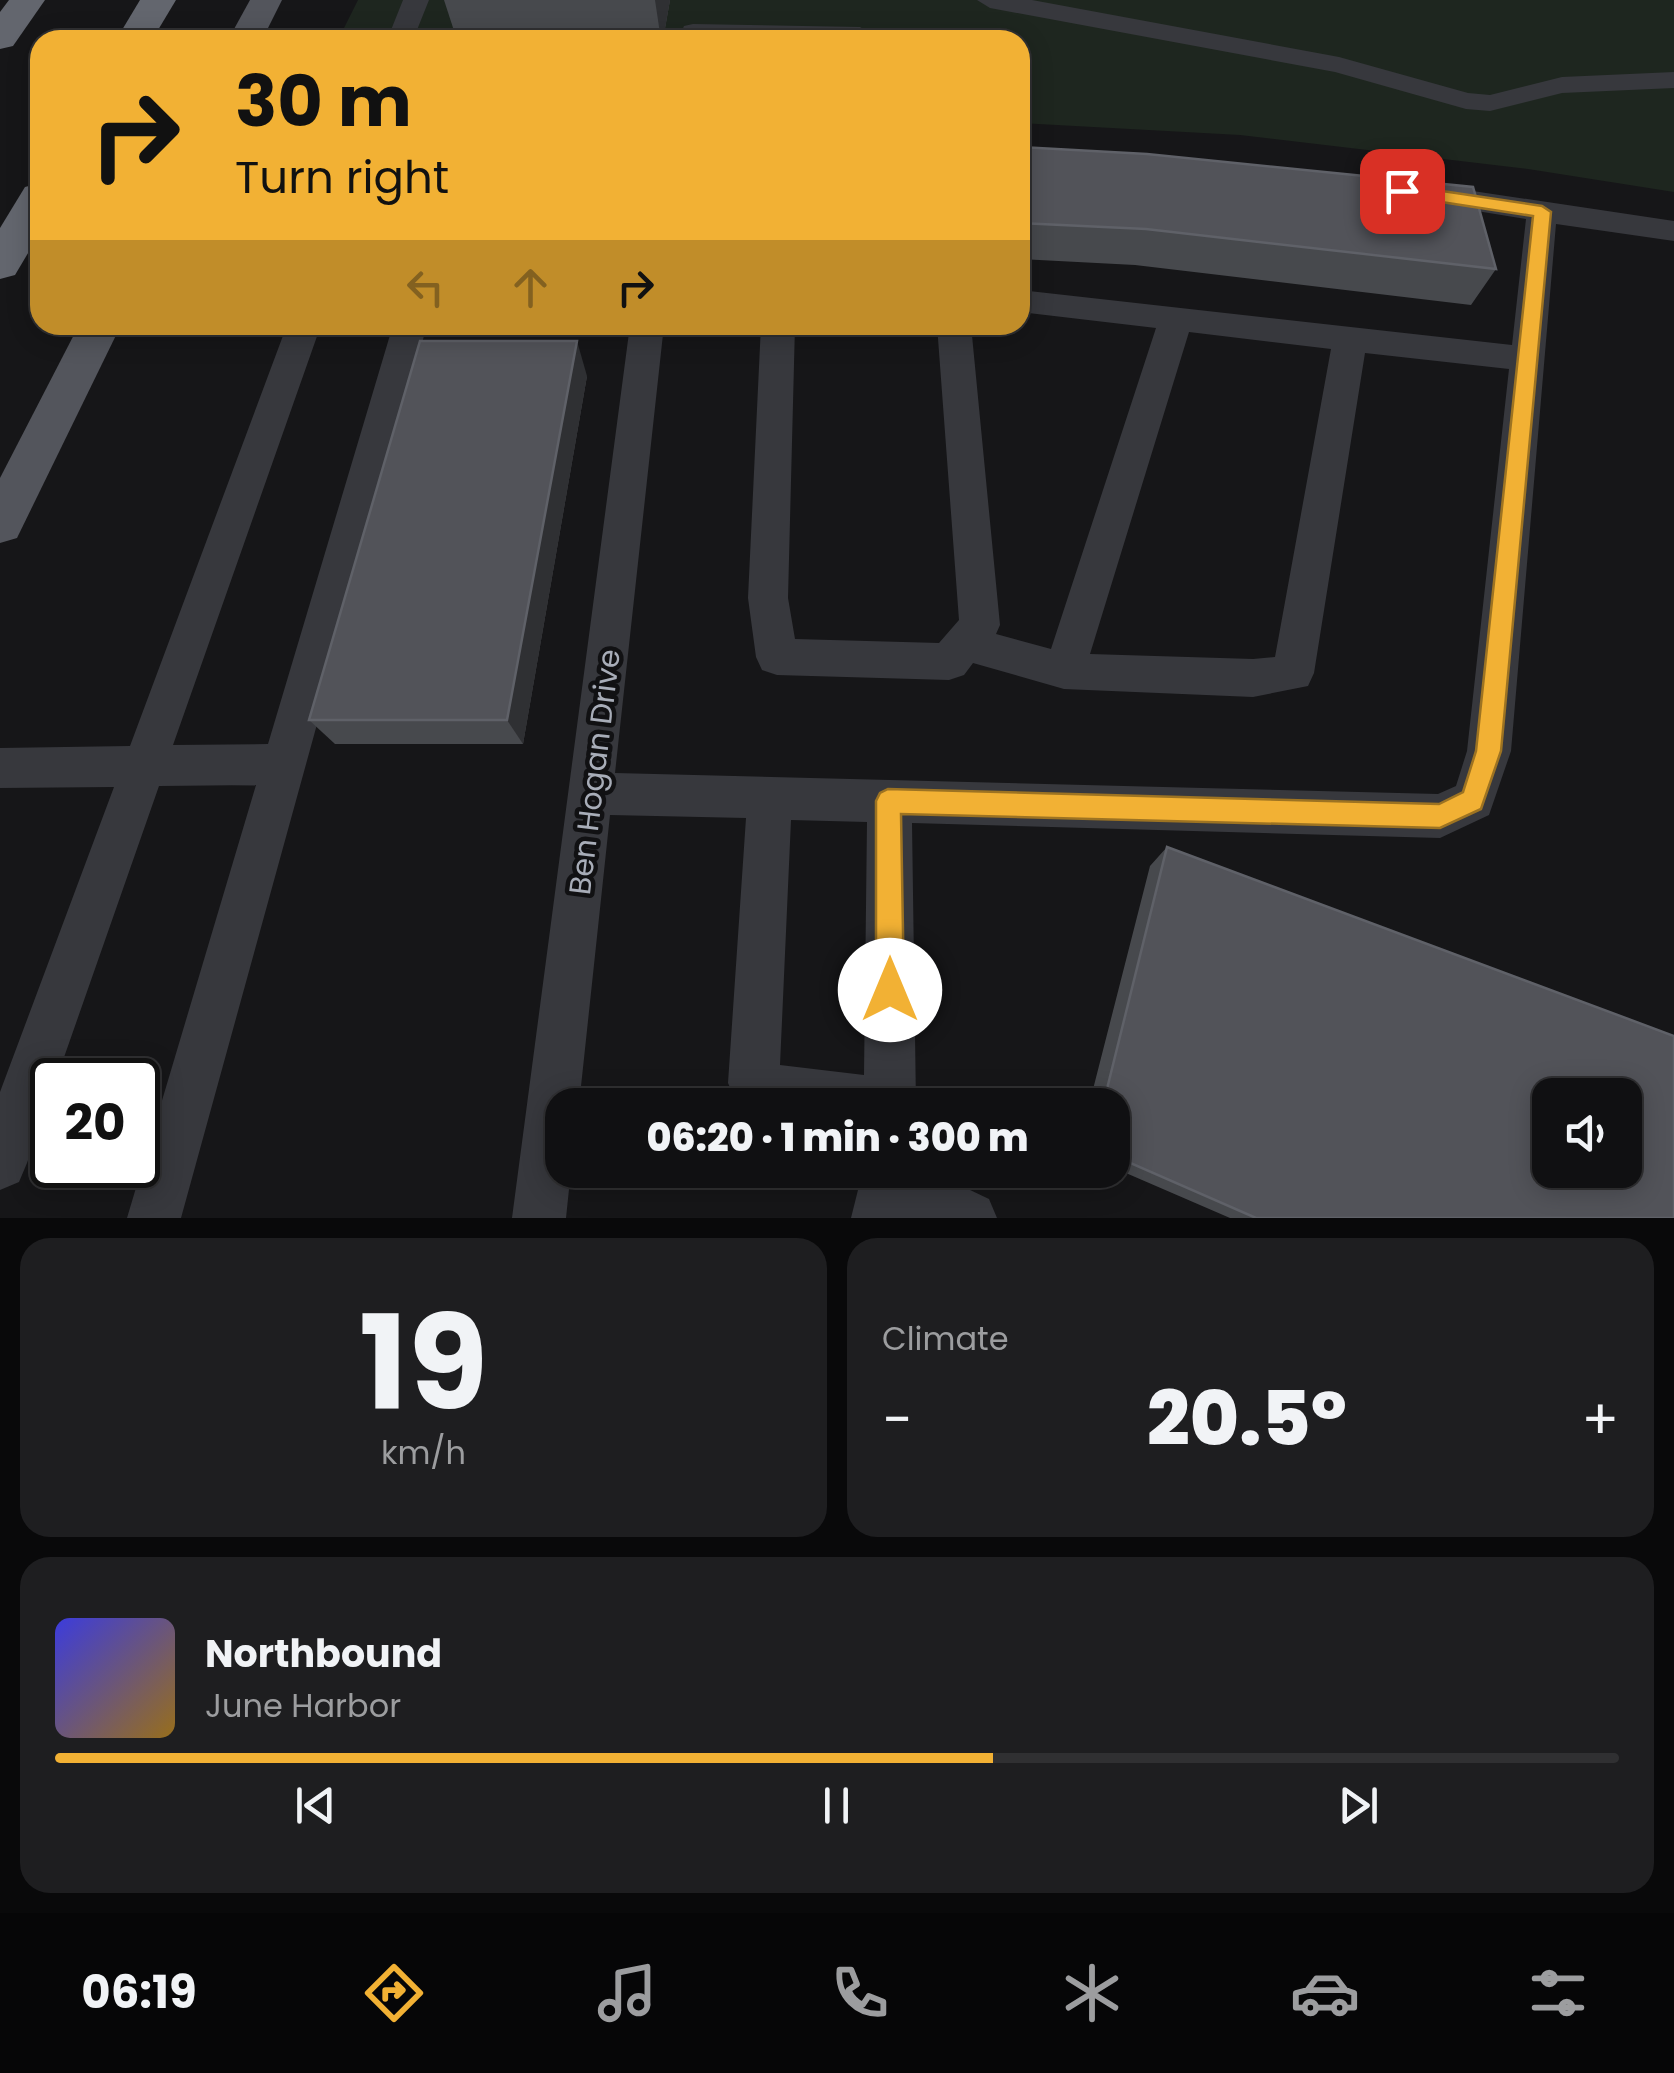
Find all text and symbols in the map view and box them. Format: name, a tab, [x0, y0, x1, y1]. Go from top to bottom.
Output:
text: 30 m	[235, 52, 412, 151]
icon: right	[70, 70, 200, 200]
text: Turn right	[235, 146, 449, 209]
pin	[1360, 149, 1445, 234]
icon: arrive	[1375, 164, 1430, 219]
icon: left	[398, 260, 453, 315]
icon: ahead	[503, 260, 558, 315]
icon: right	[608, 260, 663, 315]
street label: Ben Hogan Drive	[558, 647, 631, 897]
position arrow	[838, 938, 942, 1042]
speed limit sign: 20	[30, 1058, 160, 1188]
map controls	[1532, 1078, 1642, 1188]
button: sound	[1532, 1078, 1642, 1188]
text: 06:20 · 1 min · 300 m	[646, 1111, 1029, 1164]
text: 19	[359, 1272, 488, 1455]
text: Climate	[882, 1316, 1009, 1361]
text: 20.5°	[1147, 1366, 1347, 1471]
text: −	[882, 1381, 912, 1458]
text: +	[1581, 1381, 1619, 1458]
text: km/h	[381, 1430, 466, 1475]
text: Northbound	[205, 1627, 442, 1680]
text: June Harbor	[205, 1683, 401, 1728]
icon: previous	[288, 1778, 343, 1833]
icon: pause	[809, 1778, 864, 1833]
icon: next	[1331, 1778, 1386, 1833]
icon: directions	[359, 1958, 429, 2028]
icon: music	[592, 1958, 662, 2028]
icon: phone	[825, 1958, 895, 2028]
icon: climate	[1057, 1958, 1127, 2028]
icon: car	[1290, 1958, 1360, 2028]
icon: filters	[1523, 1958, 1593, 2028]
text: 06:19	[81, 1961, 197, 2024]

